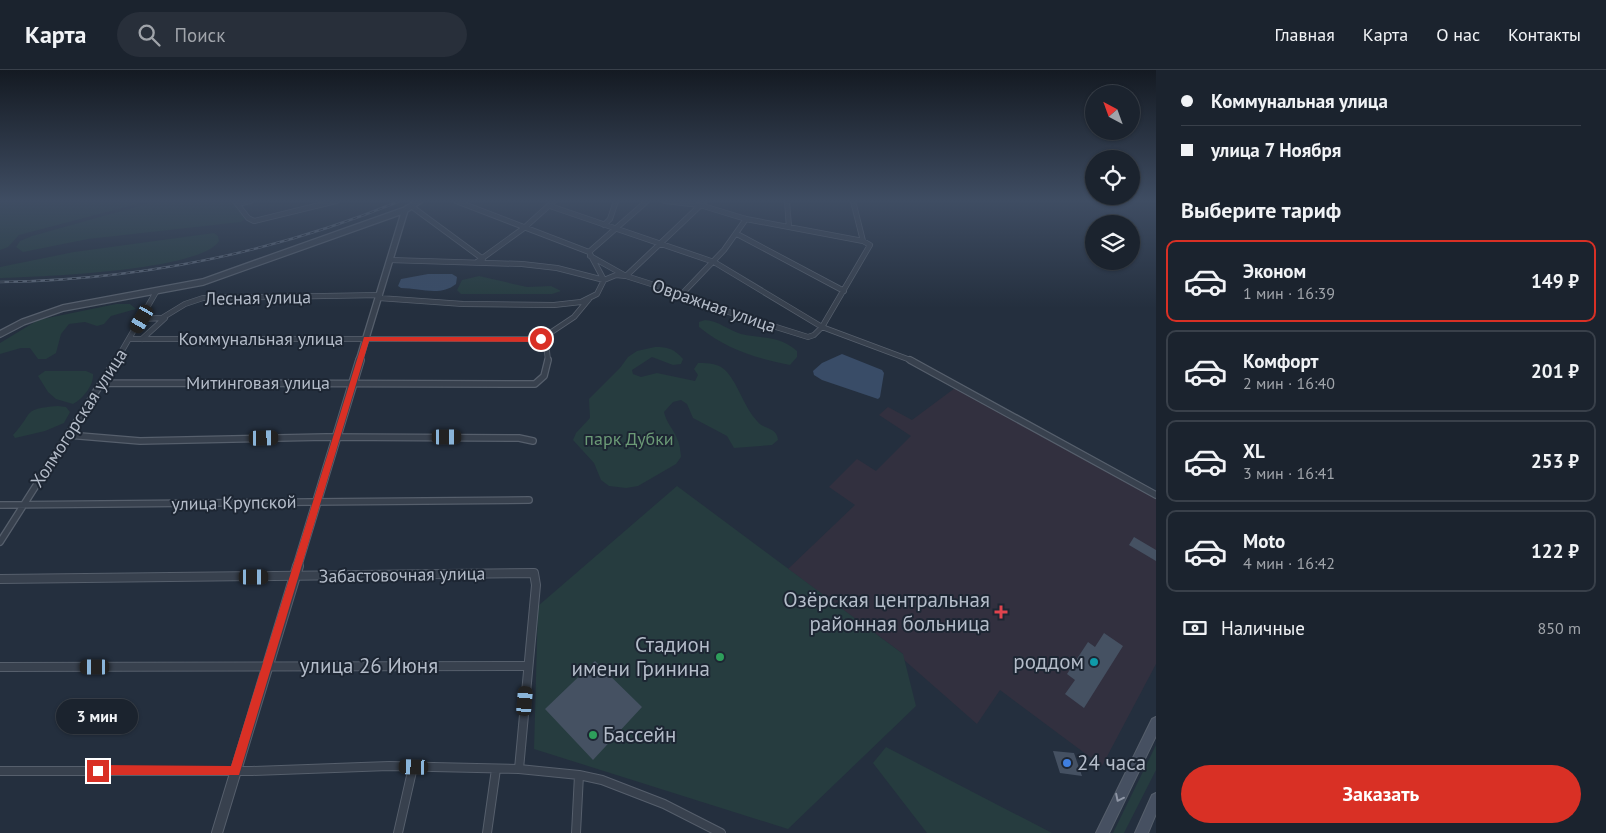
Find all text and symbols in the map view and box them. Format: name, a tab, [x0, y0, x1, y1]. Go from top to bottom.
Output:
search box	[117, 12, 467, 57]
text: Карта	[25, 19, 87, 50]
icon: search	[135, 21, 163, 49]
text: Поиск	[175, 23, 225, 47]
text: Главная	[1274, 23, 1335, 46]
text: Карта	[1363, 23, 1408, 46]
text: О нас	[1436, 23, 1480, 46]
text: Контакты	[1508, 23, 1581, 46]
north arrow	[1085, 85, 1140, 140]
map controls	[1085, 85, 1140, 270]
text: Коммунальная улица	[1211, 89, 1388, 113]
text: улица 7 Ноября	[1211, 138, 1341, 162]
button: locate	[1085, 150, 1140, 205]
text: Выберите тариф	[1181, 196, 1341, 224]
button: layers	[1085, 215, 1140, 270]
icon: car	[1183, 259, 1228, 304]
text: Эконом	[1243, 259, 1306, 283]
text: 149 ₽	[1531, 269, 1579, 293]
street label: Овражная улица	[649, 274, 779, 338]
text: 1 мин · 16:39	[1243, 283, 1335, 303]
street label: Лесная улица	[204, 285, 311, 310]
car	[128, 302, 155, 336]
street label: Коммунальная улица	[179, 327, 343, 350]
route start	[530, 328, 552, 350]
street label: Холмогорская улица	[25, 344, 132, 491]
icon: car	[1183, 349, 1228, 394]
text: Комфорт	[1243, 349, 1319, 373]
text: 201 ₽	[1531, 359, 1579, 383]
street label: Митинговая улица	[186, 371, 330, 394]
text: 2 мин · 16:40	[1243, 373, 1335, 393]
park label: парк Дубки	[584, 427, 674, 450]
car	[248, 430, 279, 446]
car	[432, 430, 462, 445]
icon: car	[1183, 439, 1228, 484]
text: XL	[1243, 439, 1265, 463]
text: 253 ₽	[1531, 449, 1579, 473]
text: 3 мин · 16:41	[1243, 463, 1335, 483]
street label: улица Крупской	[171, 490, 297, 515]
icon: car	[1183, 529, 1228, 574]
text: Moto	[1243, 529, 1285, 553]
text: 122 ₽	[1531, 539, 1579, 563]
text: 4 мин · 16:42	[1243, 553, 1335, 573]
street label: Забастовочная улица	[318, 562, 486, 587]
car	[239, 570, 269, 585]
place label: Озёрская центральная районная больница	[783, 586, 990, 637]
marker: Озёрская центральная районная больница	[994, 605, 1008, 619]
icon: cash	[1181, 614, 1209, 642]
text: Наличные	[1221, 616, 1305, 640]
text: 850 m	[1538, 618, 1581, 638]
place label: Стадион имени Гринина	[572, 631, 710, 682]
place label: роддом	[1013, 648, 1084, 675]
marker: Стадион имени Гринина	[714, 651, 726, 663]
street label: улица 26 Июня	[300, 652, 438, 679]
marker: роддом	[1088, 656, 1100, 668]
car	[80, 660, 110, 675]
car	[516, 685, 533, 717]
callout: 3 мин	[57, 698, 139, 734]
text: 3 мин	[76, 706, 118, 726]
place label: Бассейн	[603, 721, 676, 748]
marker: Бассейн	[587, 729, 599, 741]
place label: 24 часа	[1077, 749, 1146, 776]
marker: 24 часа	[1061, 757, 1073, 769]
car	[398, 759, 429, 775]
route end	[87, 760, 109, 782]
button: Заказать	[1181, 765, 1581, 823]
one-way arrow	[1115, 793, 1125, 802]

